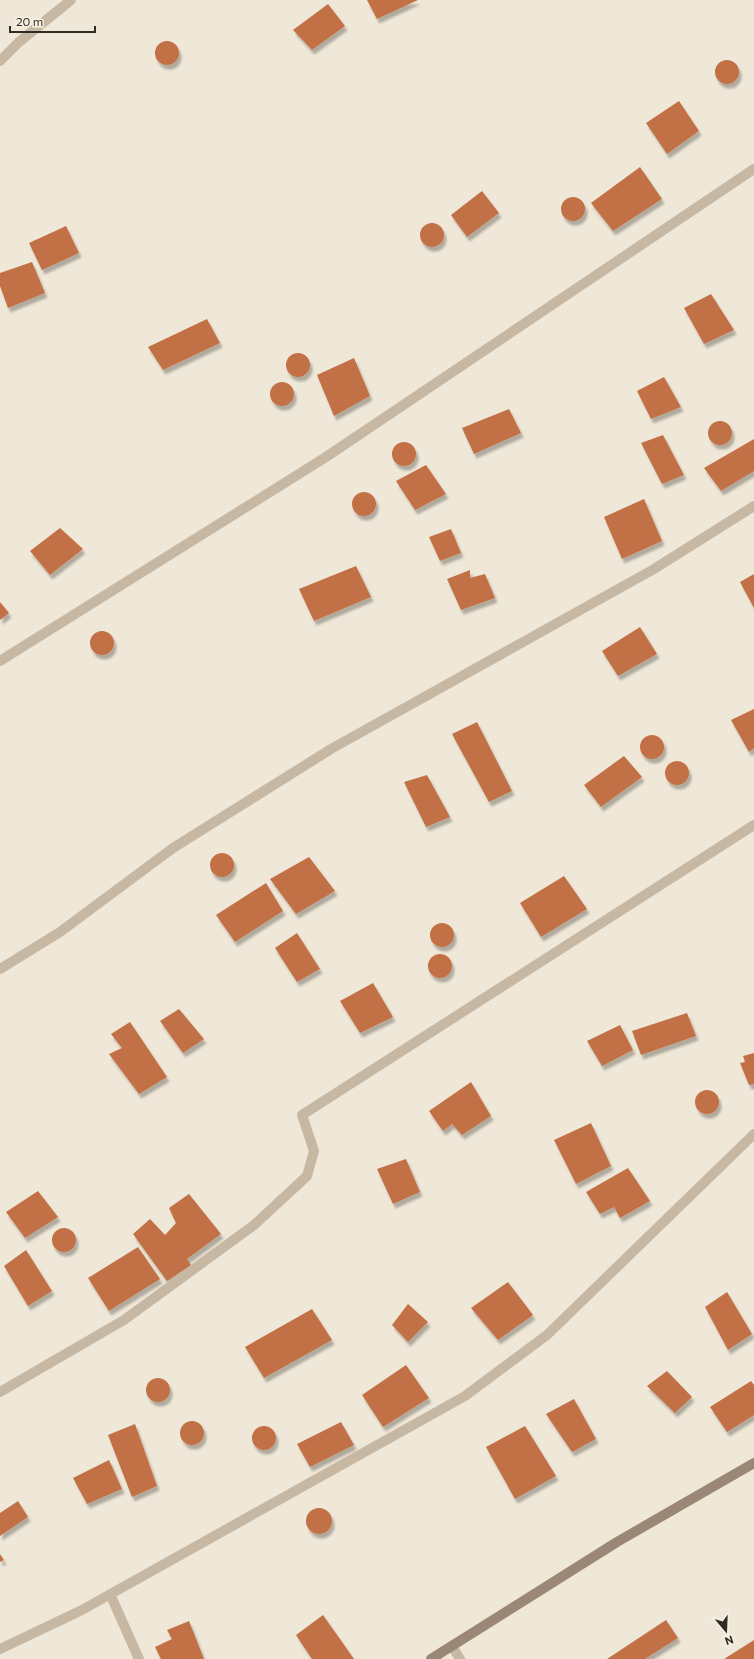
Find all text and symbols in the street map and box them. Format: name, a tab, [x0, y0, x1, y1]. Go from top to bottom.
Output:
scale bar	[10, 8, 95, 34]
text: 20 m	[16, 14, 43, 28]
north arrow	[706, 1611, 746, 1651]
text: N	[723, 1633, 735, 1648]

